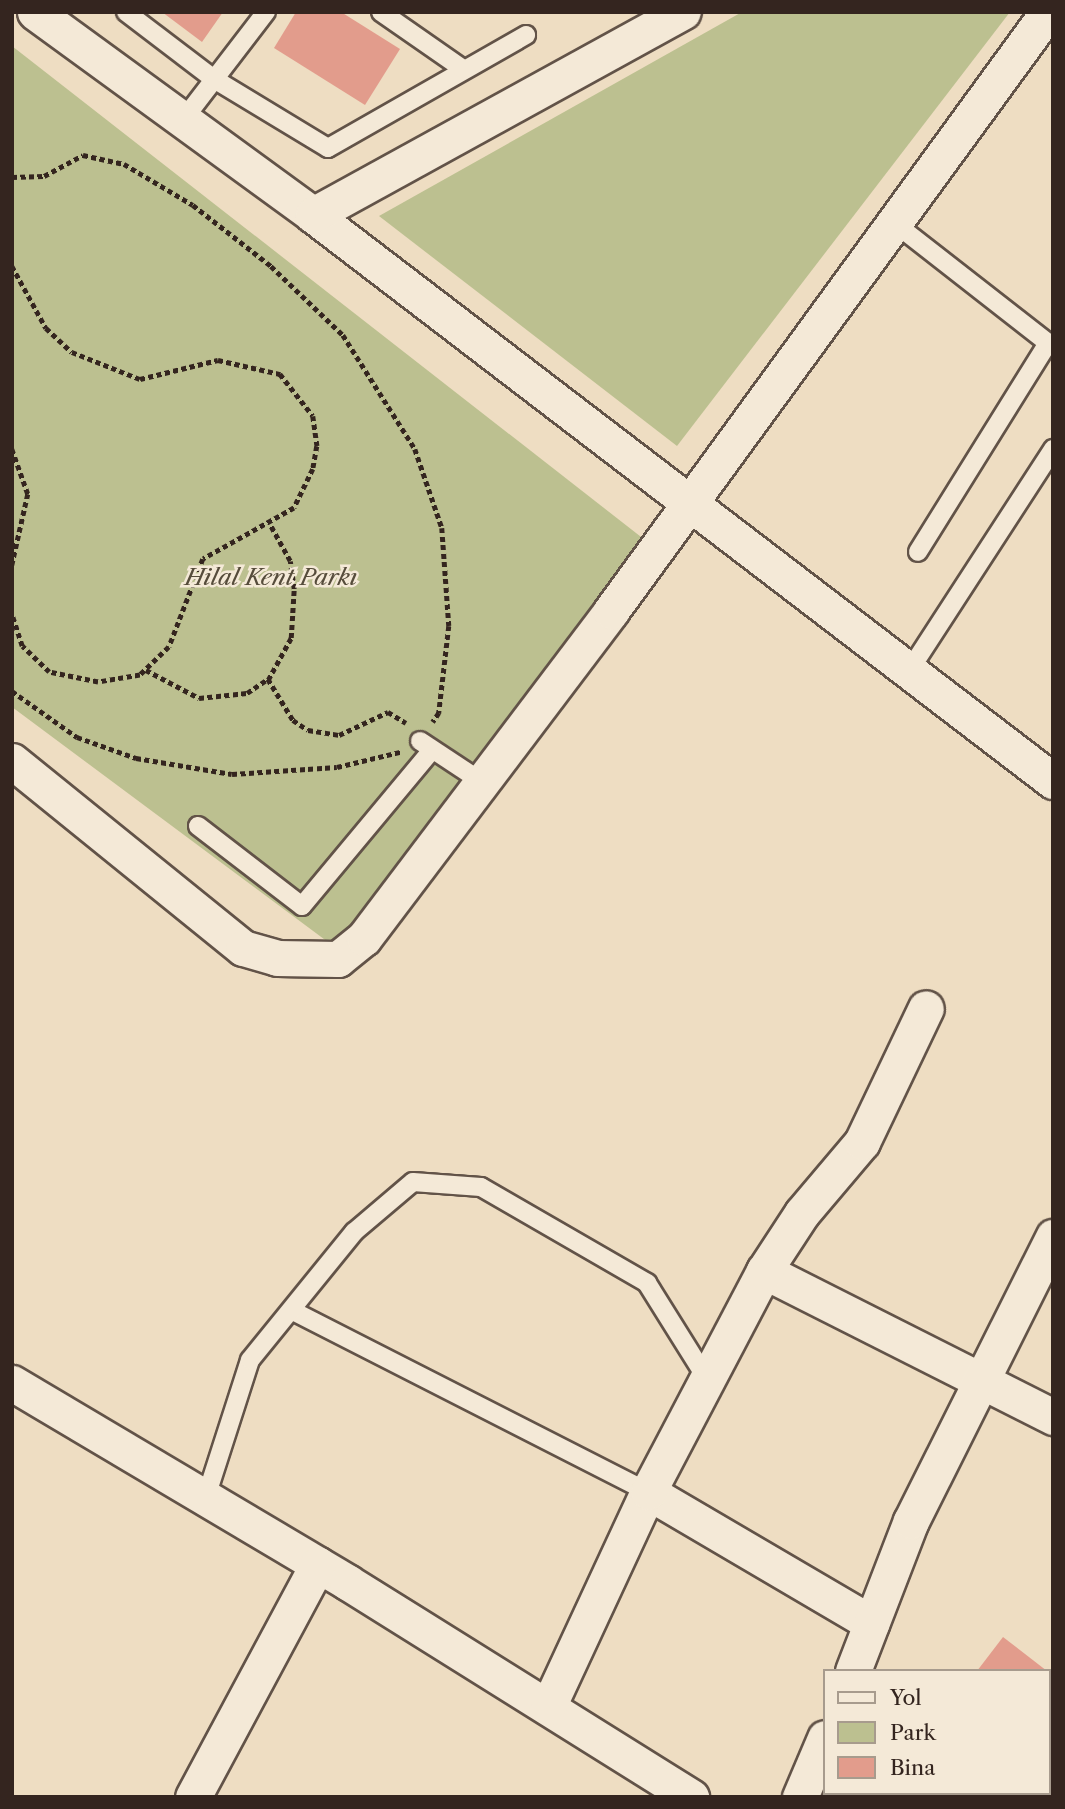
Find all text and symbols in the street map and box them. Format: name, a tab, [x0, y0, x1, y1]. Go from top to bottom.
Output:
park label: Hilal Kent Parkı	[185, 563, 357, 591]
legend	[824, 1669, 1051, 1795]
text: Yol	[890, 1685, 922, 1710]
text: Park	[890, 1720, 936, 1745]
text: Bina	[890, 1755, 935, 1780]

